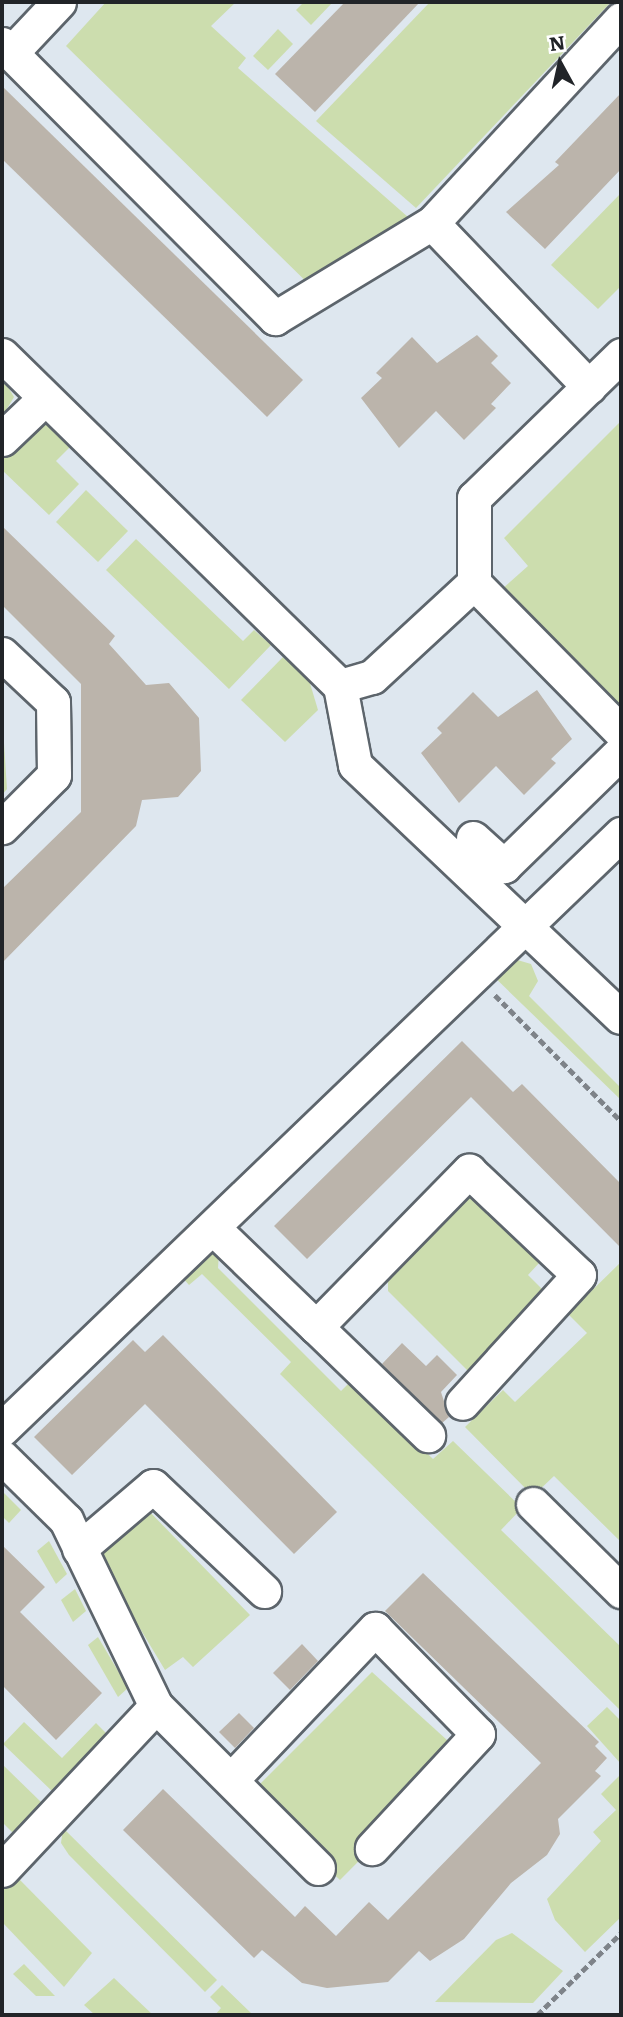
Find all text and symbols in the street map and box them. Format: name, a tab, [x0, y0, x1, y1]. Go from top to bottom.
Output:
text: N	[547, 27, 567, 57]
north arrow	[525, 28, 595, 98]

